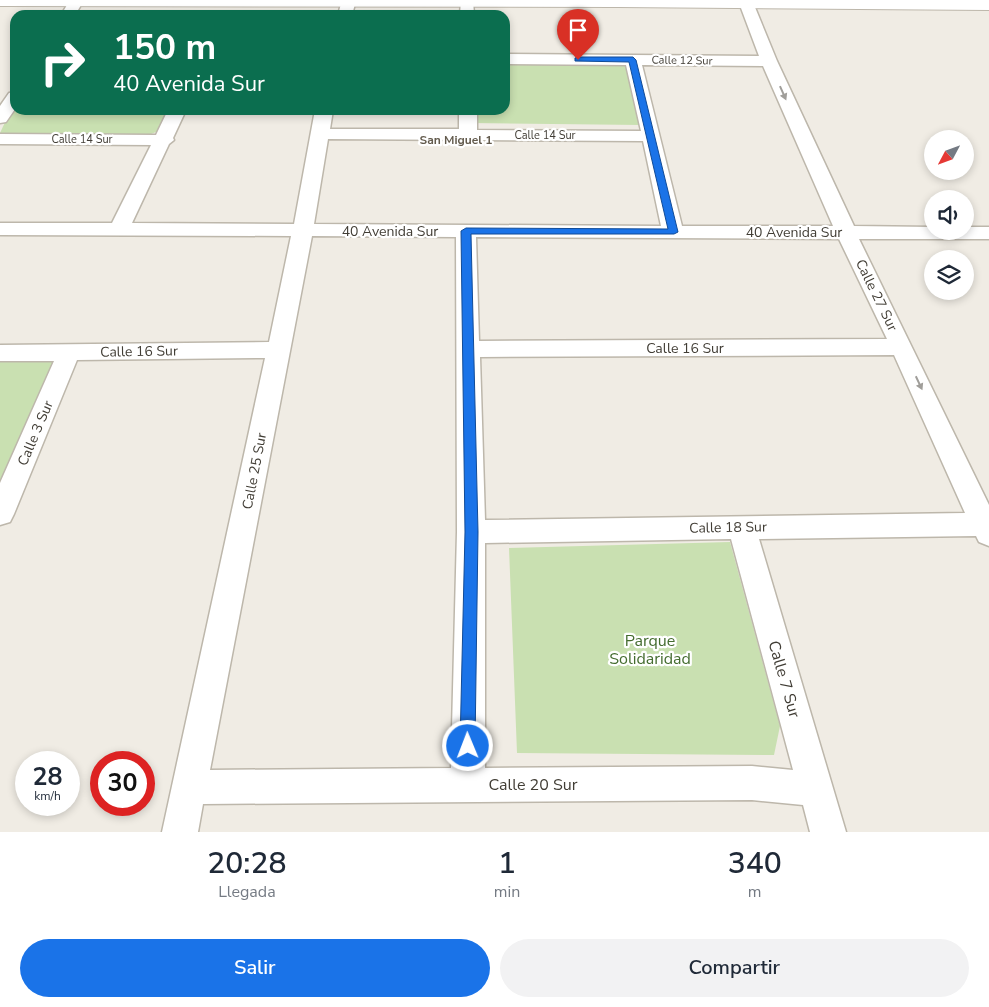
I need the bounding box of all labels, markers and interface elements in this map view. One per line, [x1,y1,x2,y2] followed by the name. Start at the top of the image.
[557,9,599,60] pin
[564,16,592,44] icon: arrive
[113,24,216,71] text: 150 m
[30,30,95,95] icon: right
[651,52,713,69] street label: Calle 12 Sur
[113,69,265,99] text: 40 Avenida Sur
[780,86,788,100] one-way arrow
[514,128,576,143] street label: Calle 14 Sur
[924,130,974,180] north arrow
[924,130,974,300] map controls
[51,132,113,147] street label: Calle 14 Sur
[420,132,492,148] district label: San Miguel 1
[924,190,974,240] button: sound
[342,222,438,241] street label: 40 Avenida Sur
[746,223,842,242] street label: 40 Avenida Sur
[924,250,974,300] button: layers
[851,256,902,334] street label: Calle 27 Sur
[646,339,724,358] street label: Calle 16 Sur
[100,341,178,362] street label: Calle 16 Sur
[915,376,923,390] one-way arrow
[13,398,58,469] street label: Calle 3 Sur
[238,431,271,511] street label: Calle 25 Sur
[689,517,767,538] street label: Calle 18 Sur
[609,630,691,670] park label: Parque Solidaridad
[763,638,806,721] street label: Calle 7 Sur
[441,719,493,771] position arrow
[90,751,155,816] speed limit sign: 30
[32,760,63,794] text: 28
[489,774,578,796] street label: Calle 20 Sur
[34,788,61,804] text: km/h
[207,843,286,884] text: 20:28
[498,843,516,884] text: 1
[728,843,782,884] text: 340
[218,881,276,903] text: Llegada
[494,881,520,903] text: min
[748,881,762,903] text: m
[20,939,490,997] button: Salir
[500,939,969,997] button: Compartir

